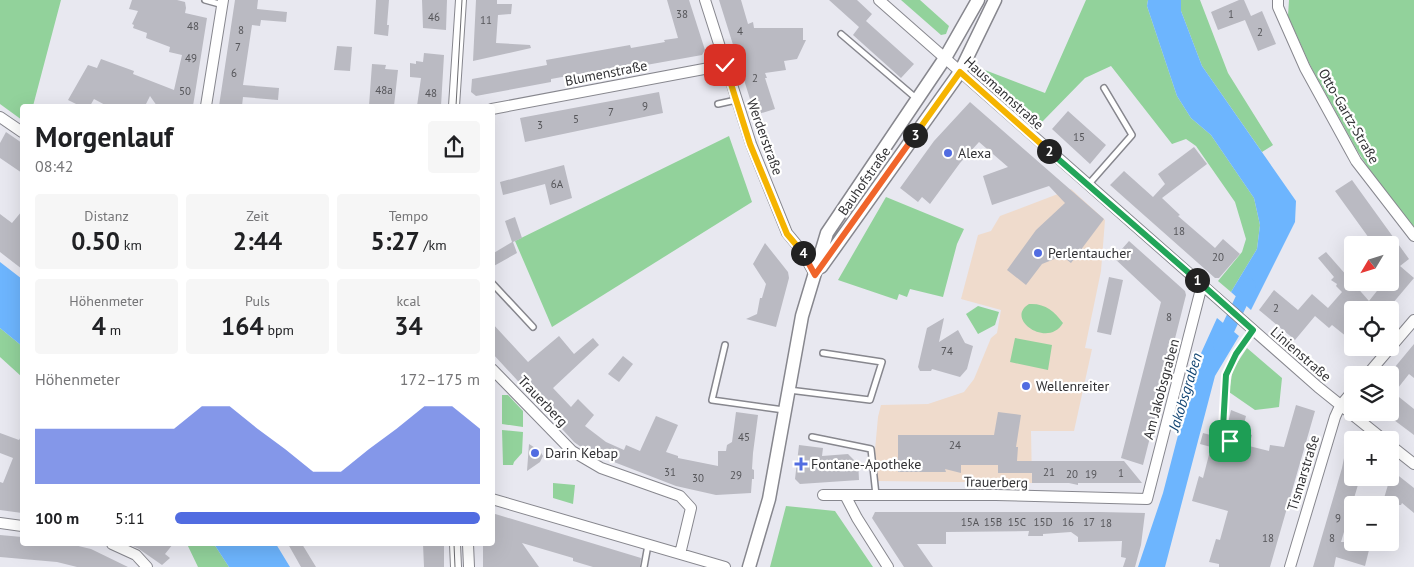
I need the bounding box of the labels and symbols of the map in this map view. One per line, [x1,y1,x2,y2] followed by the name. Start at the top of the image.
[676,7,688,21] house number: 38
[1228,7,1234,21] house number: 1
[428,10,440,24] house number: 46
[480,13,492,27] house number: 11
[187,19,199,33] house number: 48
[238,23,244,37] house number: 8
[737,24,743,38] house number: 4
[1257,25,1263,39] house number: 2
[235,40,241,54] house number: 7
[704,44,746,86] pin
[185,51,197,65] house number: 49
[960,52,1048,134] street label: Hausmannstraße
[563,56,649,90] street label: Blumenstraße
[1314,65,1384,167] street label: Otto-Gartz-Straße
[231,66,237,80] house number: 6
[752,71,758,85] house number: 2
[375,83,393,97] house number: 48a
[179,84,191,98] house number: 50
[425,86,437,100] house number: 48
[743,96,787,178] street label: Werderstraße
[642,99,648,113] house number: 9
[608,105,614,119] house number: 7
[573,112,579,126] house number: 5
[537,118,543,132] house number: 3
[902,122,928,148] pin: 3
[1073,130,1085,144] house number: 15
[1036,138,1062,164] pin: 2
[834,143,894,219] street label: Bauhofstraße
[958,144,991,162] place label: Alexa
[942,147,954,159] marker: Alexa
[551,177,564,191] house number: 6A
[1173,224,1185,238] house number: 18
[1344,236,1399,291] north arrow
[790,240,816,266] pin: 4
[1048,244,1131,262] place label: Perlentaucher
[1032,247,1044,259] marker: Perlentaucher
[1212,250,1224,264] house number: 20
[1184,268,1210,292] pin: 1
[1273,301,1279,315] house number: 2
[1166,310,1172,324] house number: 8
[1267,323,1335,385] street label: Linienstraße
[1139,337,1183,441] street label: Am Jakobsgraben
[941,344,953,358] house number: 74
[1164,350,1206,435] water label: Jakobsgraben
[514,372,572,430] street label: Trauerberg
[1036,377,1109,395] place label: Wellenreiter
[1020,380,1032,392] marker: Wellenreiter
[1209,420,1251,462] pin
[738,430,750,444] house number: 45
[1283,433,1323,513] street label: Tismarstraße
[949,438,961,452] house number: 24
[545,444,618,462] place label: Darin Kebap
[529,447,541,459] marker: Darin Kebap
[811,455,921,473] place label: Fontane-Apotheke
[795,458,807,470] marker: Fontane-Apotheke
[664,465,676,479] house number: 31
[1043,465,1055,479] house number: 21
[1118,466,1124,480] house number: 1
[1066,467,1078,481] house number: 20
[1085,467,1097,481] house number: 19
[730,468,742,482] house number: 29
[692,471,704,485] house number: 30
[964,472,1028,492] street label: Trauerberg
[1335,511,1341,525] house number: 9
[961,515,980,529] house number: 15A
[984,515,1002,529] house number: 15B
[1008,515,1026,529] house number: 15C
[1033,515,1053,529] house number: 15D
[1062,515,1074,529] house number: 16
[1083,515,1095,529] house number: 17
[1100,516,1112,530] house number: 18
[1262,531,1274,545] house number: 18
[1329,531,1335,545] house number: 8

